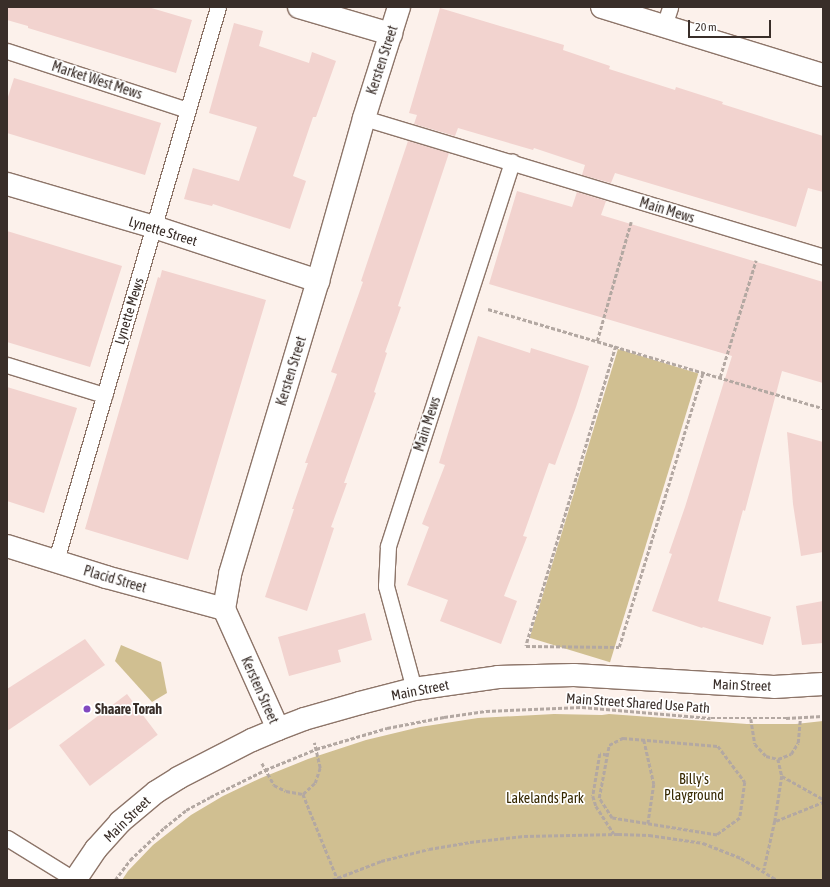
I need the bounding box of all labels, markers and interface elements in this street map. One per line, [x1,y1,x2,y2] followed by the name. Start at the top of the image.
[690,12,773,38] scale bar
[695,20,717,34] text: 20 m
[363,23,401,97] street label: Kersten Street
[50,57,144,103] street label: Market West Mews
[637,194,697,226] street label: Main Mews
[127,213,199,249] street label: Lynette Street
[111,276,147,346] street label: Lynette Mews
[272,334,310,408] street label: Kersten Street
[410,394,444,454] street label: Main Mews
[82,562,148,596] street label: Placid Street
[238,654,282,726] street label: Kersten Street
[390,676,450,704] street label: Main Street
[712,676,772,694] street label: Main Street
[566,690,710,716] street label: Main Street Shared Use Path
[95,701,162,717] place label: Shaare Torah
[82,704,92,714] marker: Shaare Torah
[664,771,724,804] park label: Billy's Playground
[506,790,584,806] park label: Lakelands Park
[100,793,154,845] street label: Main Street

